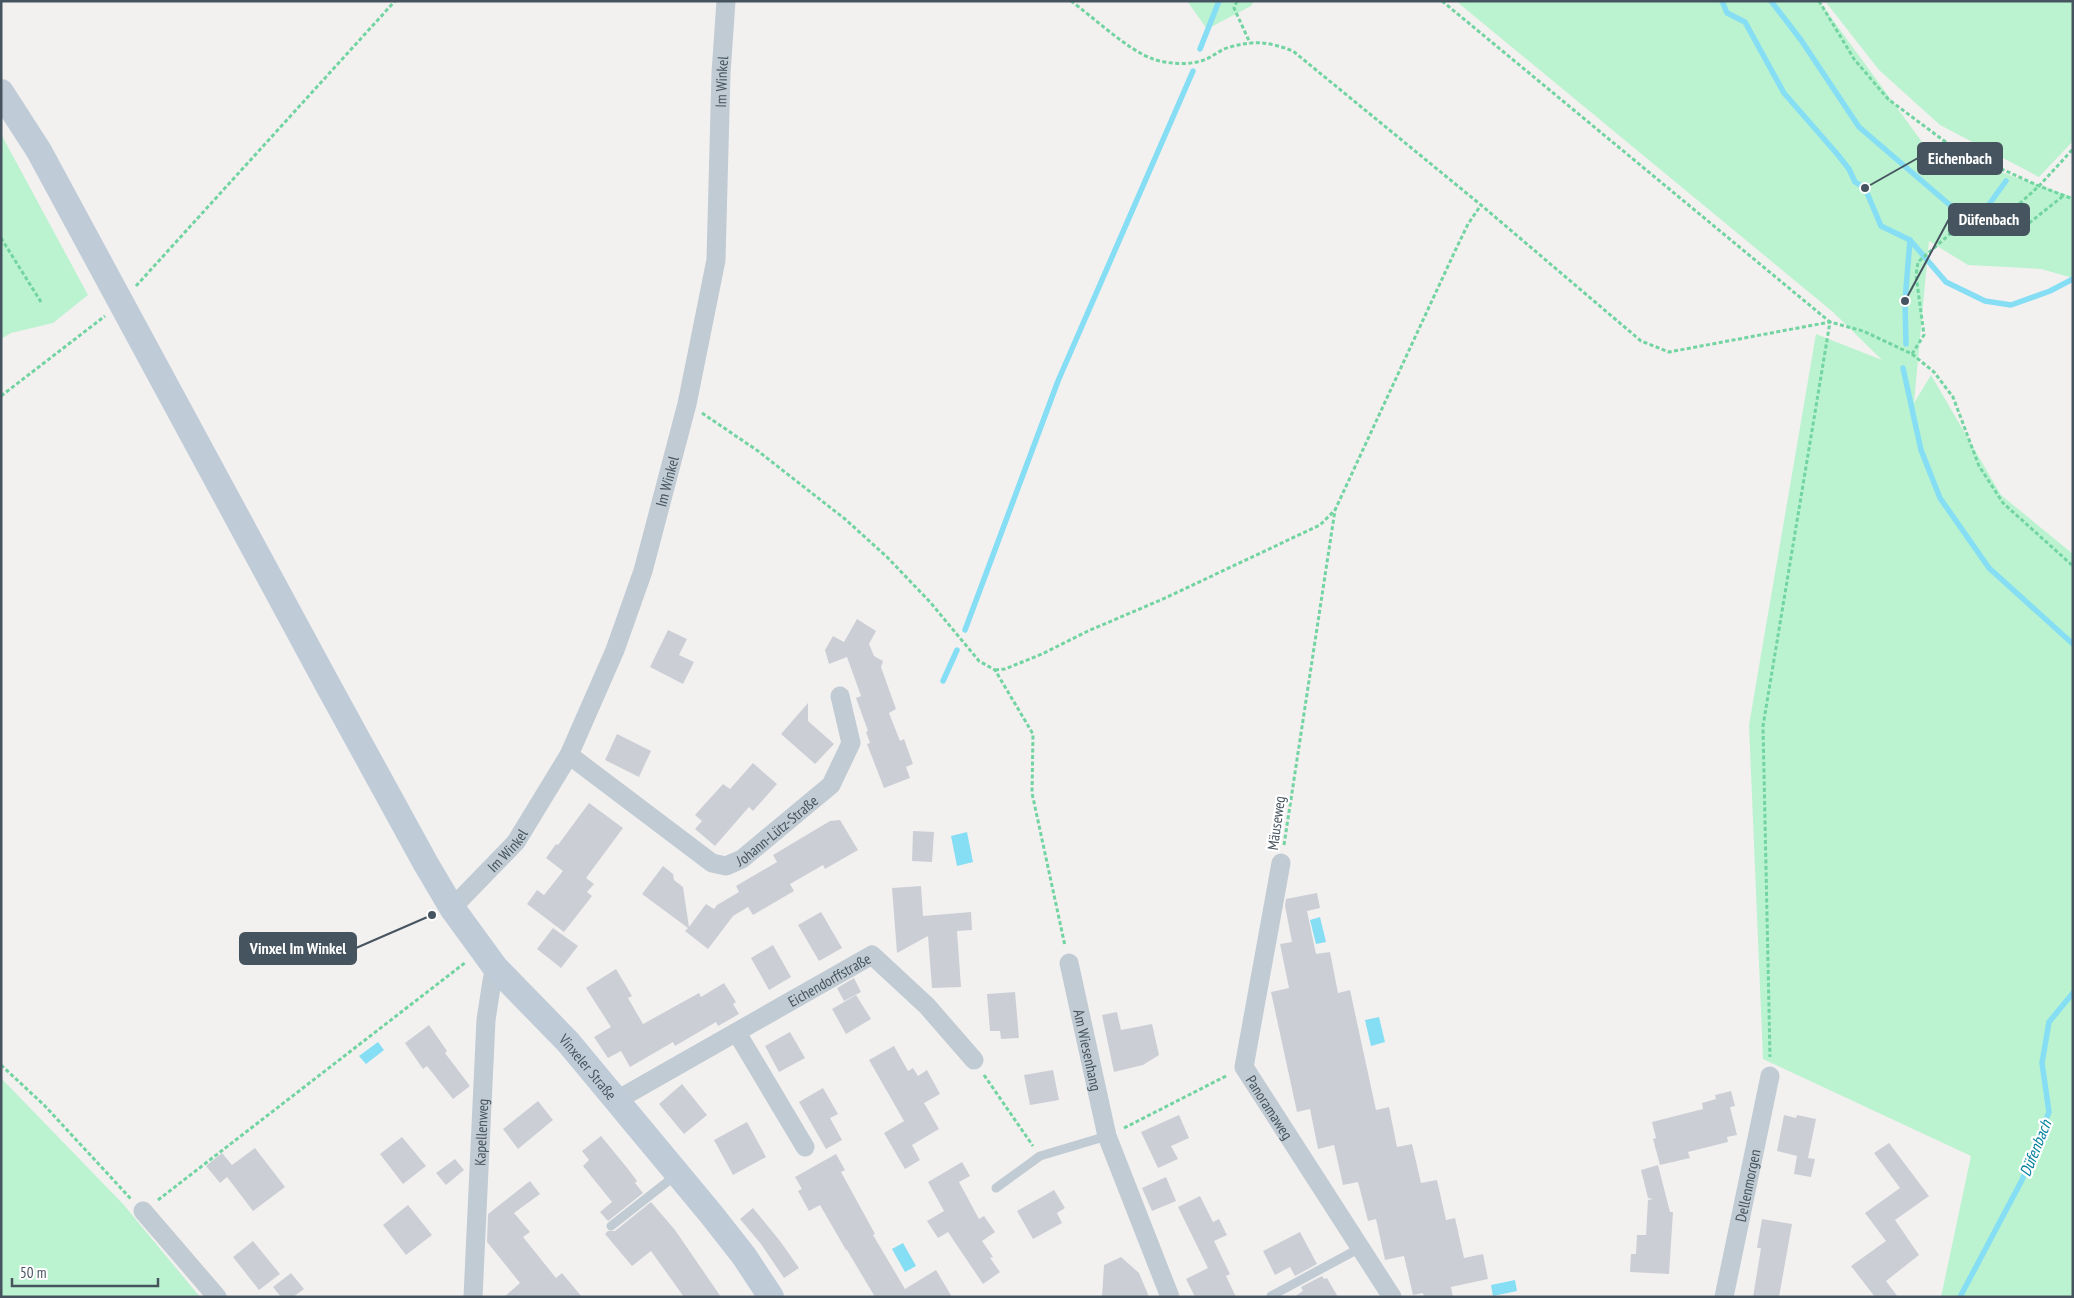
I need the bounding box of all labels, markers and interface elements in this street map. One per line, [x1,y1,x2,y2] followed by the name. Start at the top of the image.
[711,55,732,108] street label: Im Winkel
[1918,143,2002,174] callout: Eichenbach
[1928,148,1992,168] text: Eichenbach
[1949,204,2029,235] callout: Düfenbach
[1959,209,2019,229] text: Düfenbach
[651,453,683,509] street label: Im Winkel
[732,791,821,870] street label: Johann-Lütz-Straße
[1263,795,1289,851] street label: Mäuseweg
[483,825,532,876] street label: Im Winkel
[240,933,356,964] callout: Vinxel Im Winkel
[249,938,346,958] text: Vinxel Im Winkel
[784,948,874,1010] street label: Eichendorffstraße
[1070,1007,1106,1092] street label: Am Wiesenhang
[555,1029,621,1103] street label: Vinxeler Straße
[1242,1071,1297,1143] street label: Panoramaweg
[470,1098,492,1166] street label: Kapellenweg
[2015,1116,2056,1179] water label: Düfenbach
[1730,1147,1764,1223] street label: Dellenmorgen
[12,1256,159,1288] scale bar
[20,1263,46,1282] text: 50 m

